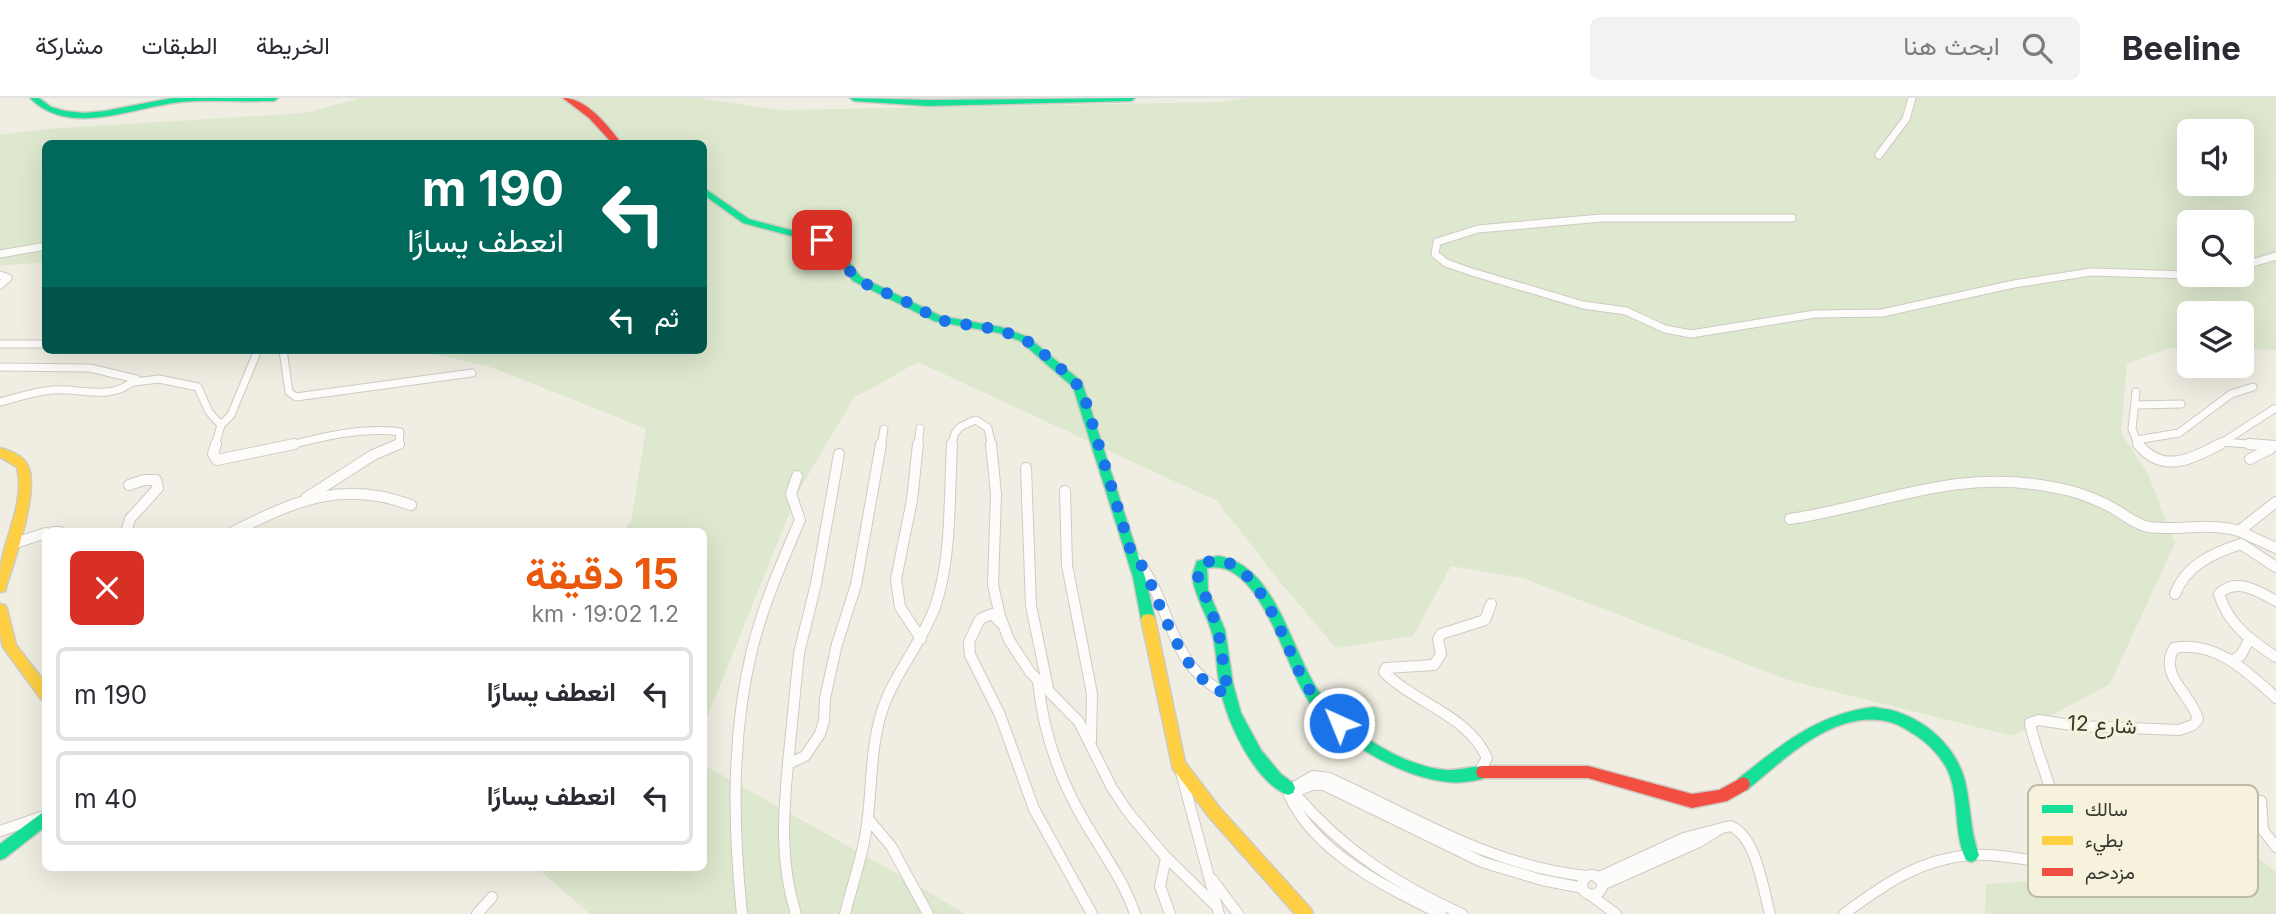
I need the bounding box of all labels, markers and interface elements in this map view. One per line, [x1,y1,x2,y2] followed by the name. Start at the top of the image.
[1590,17,2080,80] search box
[2122,28,2241,68] text: Beeline
[2018,29,2056,67] icon: search
[1903,30,2000,61] text: ابحث هنا
[35,31,103,60] text: مشاركة
[141,31,218,60] text: الطبقات
[256,31,330,60] text: الخريطة
[2177,119,2254,378] map controls
[2177,119,2254,196] button: sound
[422,159,564,218] text: 190 m
[588,168,679,259] icon: left
[792,210,852,270] pin
[2177,210,2254,287] button: search
[407,221,564,260] text: انعطف يسارًا
[803,221,841,259] icon: arrive
[603,301,641,339] icon: left
[2177,301,2254,378] button: layers
[655,302,679,333] text: ثم
[525,548,679,599] text: 15 دقيقة
[70,551,144,625] button: close
[531,600,679,628] text: 1.2 km · 19:02
[637,675,675,713] icon: left
[487,676,616,707] text: انعطف يسارًا
[74,679,147,710] text: 190 m
[1302,686,1376,760] position arrow
[2067,710,2137,741] street label: شارع 12
[637,779,675,817] icon: left
[487,780,616,811] text: انعطف يسارًا
[74,783,137,814] text: 40 m
[2028,785,2258,897] legend
[2085,798,2128,821] text: سالك
[2085,829,2123,856] text: بطيء
[2085,861,2135,885] text: مزدحم

